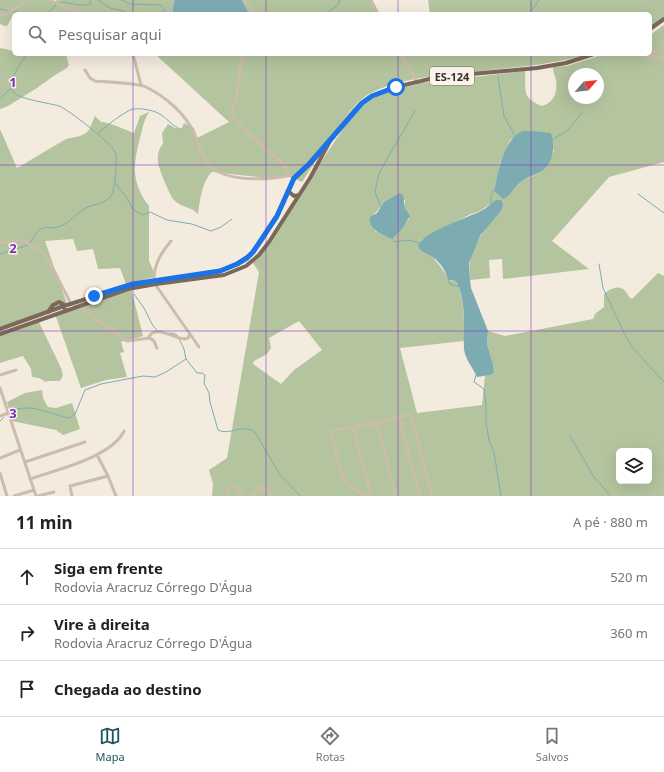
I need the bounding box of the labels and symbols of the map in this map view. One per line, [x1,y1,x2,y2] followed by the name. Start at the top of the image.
[430,67,474,85] road number: ES-124
[568,68,604,104] north arrow
[9,73,17,91] text: 1
[387,78,405,96] route start
[9,239,17,257] text: 2
[85,287,103,305] route end
[9,404,17,422] text: 3

